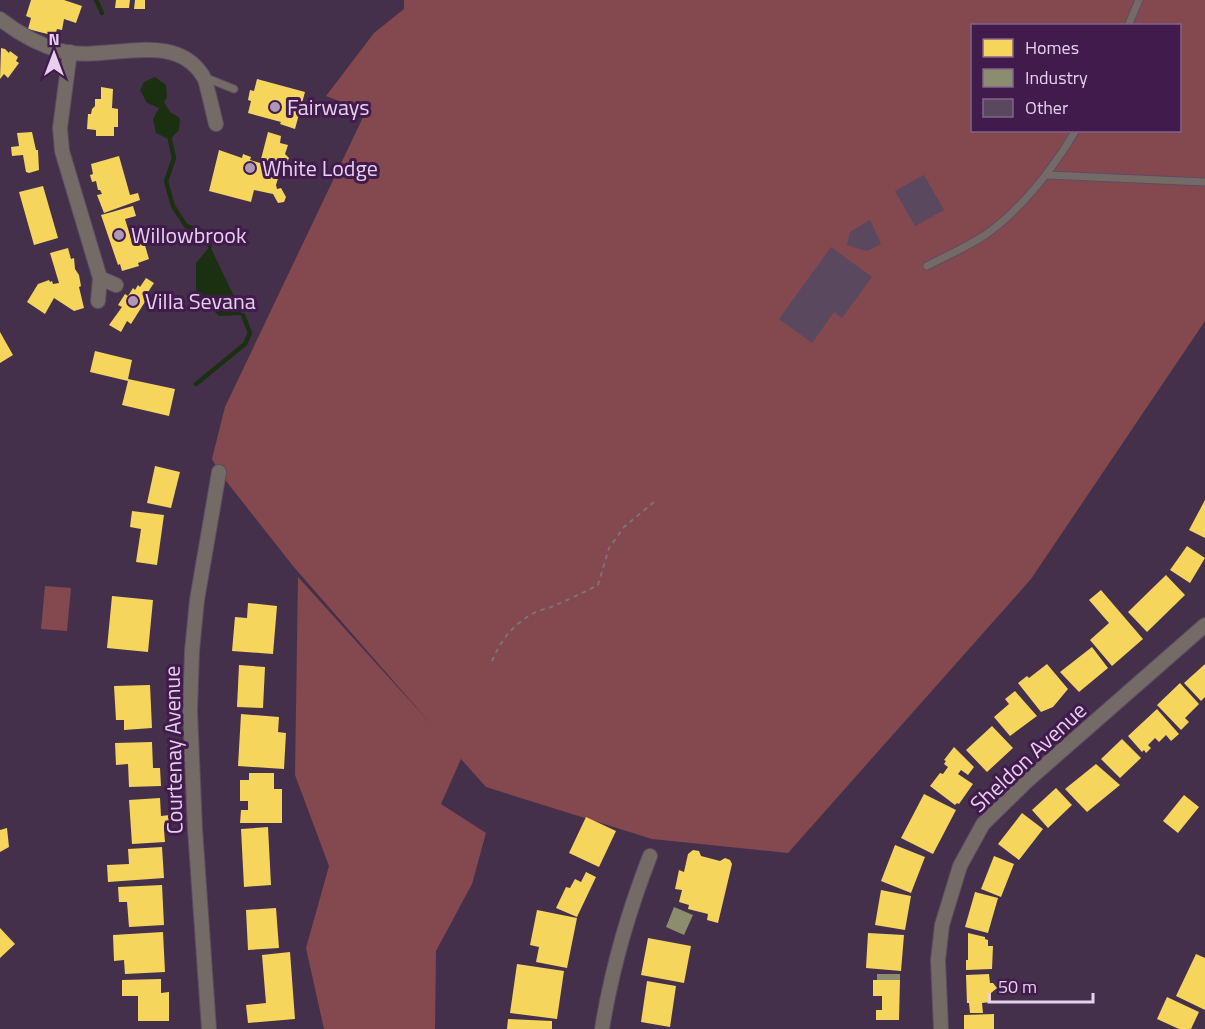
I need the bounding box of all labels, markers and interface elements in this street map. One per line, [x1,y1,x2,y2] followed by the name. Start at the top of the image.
[24,24,84,84] north arrow
[971,24,1181,132] legend
[48,27,60,51] text: N
[1025,34,1079,61] text: Homes
[1025,64,1088,91] text: Industry
[287,90,370,124] place label: Fairways
[1025,94,1068,121] text: Other
[268,100,282,114] marker: Fairways
[262,151,378,185] place label: White Lodge
[243,161,257,175] marker: White Lodge
[131,218,247,252] place label: Willowbrook
[112,228,126,242] marker: Willowbrook
[145,284,256,318] place label: Villa Sevana
[126,294,140,308] marker: Villa Sevana
[155,665,191,835] street label: Courtenay Avenue
[962,694,1094,820] street label: Sheldon Avenue
[989,966,1092,1004] scale bar
[998,973,1037,1000] text: 50 m

